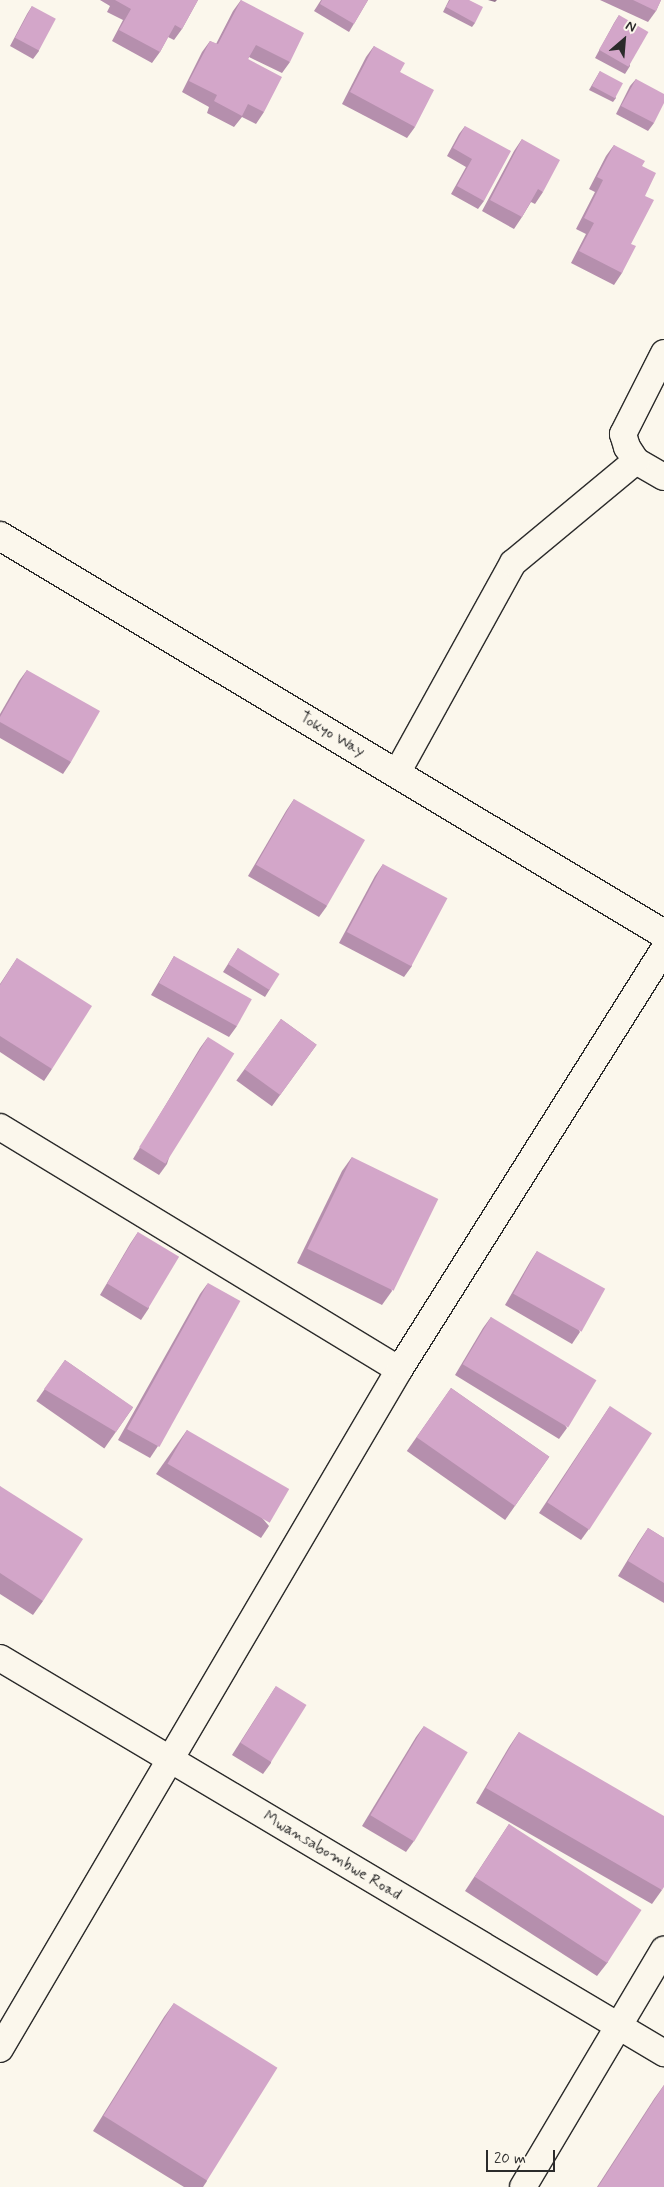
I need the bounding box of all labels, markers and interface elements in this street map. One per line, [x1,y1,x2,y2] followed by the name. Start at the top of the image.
[599,15,649,65] north arrow
[623,16,639,37] text: N
[296,708,368,762] street label: Tokyo Way
[260,1808,404,1904] street label: Mwansabombwe Road
[489,2140,558,2172] scale bar
[494,2149,526,2169] text: 20 m

